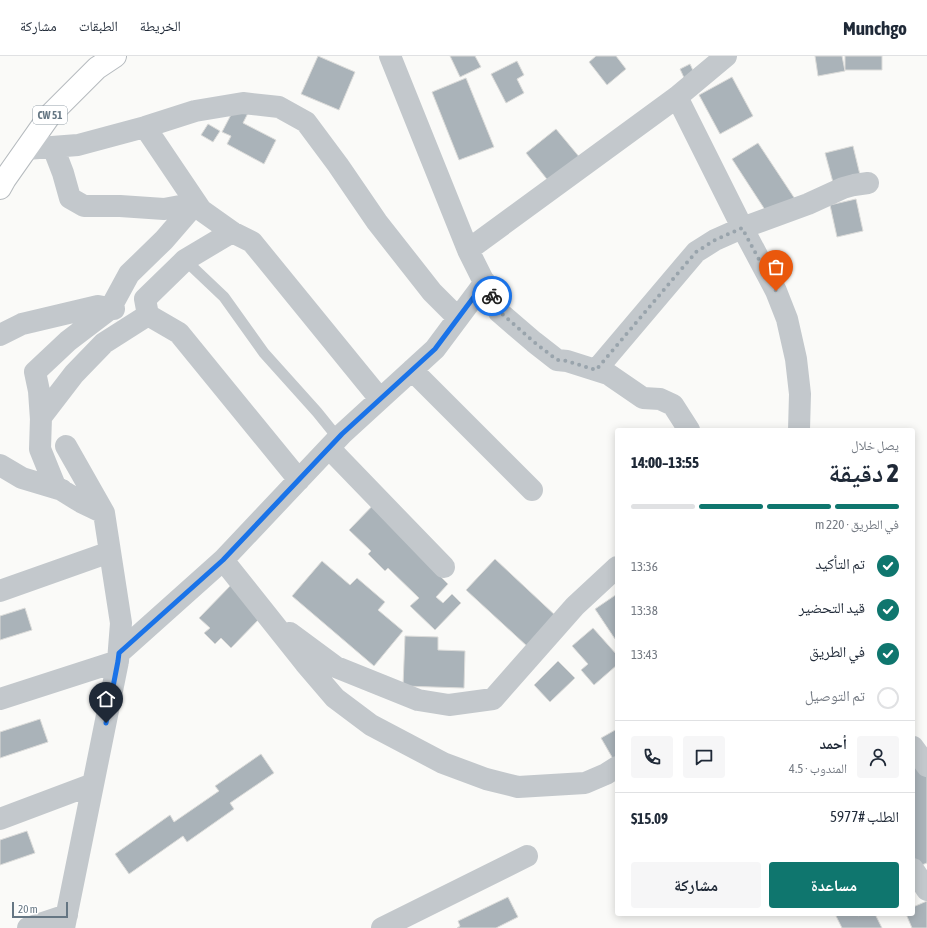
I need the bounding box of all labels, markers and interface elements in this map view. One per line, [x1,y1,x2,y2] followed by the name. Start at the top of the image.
[843,17,907,39] text: Munchgo
[20,18,57,34] text: مشاركة
[79,18,118,34] text: الطبقات
[140,18,181,34] text: الخريطة
[33,106,67,124] road number: CW 51
[759,250,793,291] pin
[765,256,787,278] icon: bag
[472,276,512,316] courier
[481,285,503,307] icon: bike
[851,438,899,453] text: يصل خلال
[631,454,699,471] text: 13:55–14:00
[829,458,899,488] text: 2 دقيقة
[815,517,899,532] text: في الطريق · 220 m
[815,555,865,572] text: تم التأكيد
[877,555,899,577] icon: check
[631,559,658,574] text: 13:36
[799,599,865,616] text: قيد التحضير
[877,599,899,621] icon: check
[631,603,658,618] text: 13:38
[809,643,865,660] text: في الطريق
[877,643,899,665] icon: check
[631,647,658,662] text: 13:43
[89,682,123,723] pin
[805,687,865,704] text: تم التوصيل
[95,688,117,710] icon: home
[820,735,847,752] text: أحمد
[631,736,673,778] button: phone
[683,736,725,778] button: chat
[857,736,899,778] button: person
[789,761,847,776] text: المندوب · 4.5
[830,808,899,825] text: الطلب #5977
[631,810,668,827] text: $15.09
[631,862,761,908] button: مشاركة
[769,862,899,908] button: مساعدة
[12,900,68,919] scale bar
[18,903,38,915] text: 20 m

